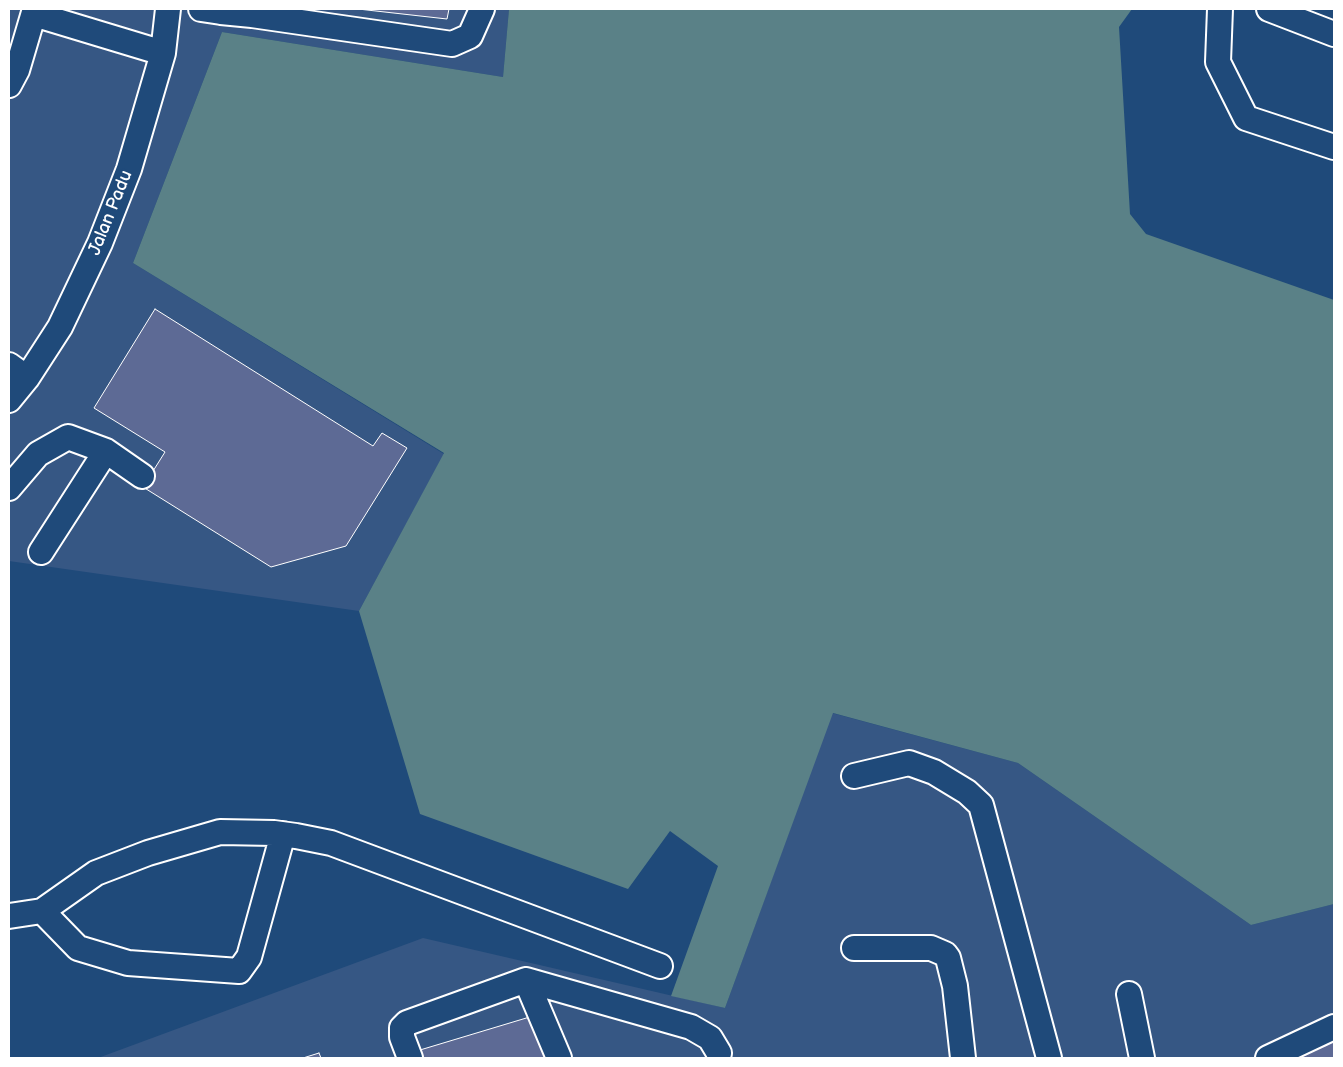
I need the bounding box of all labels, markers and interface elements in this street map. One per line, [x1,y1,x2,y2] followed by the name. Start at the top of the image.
[84,167,138,259] street label: Jalan Padu

